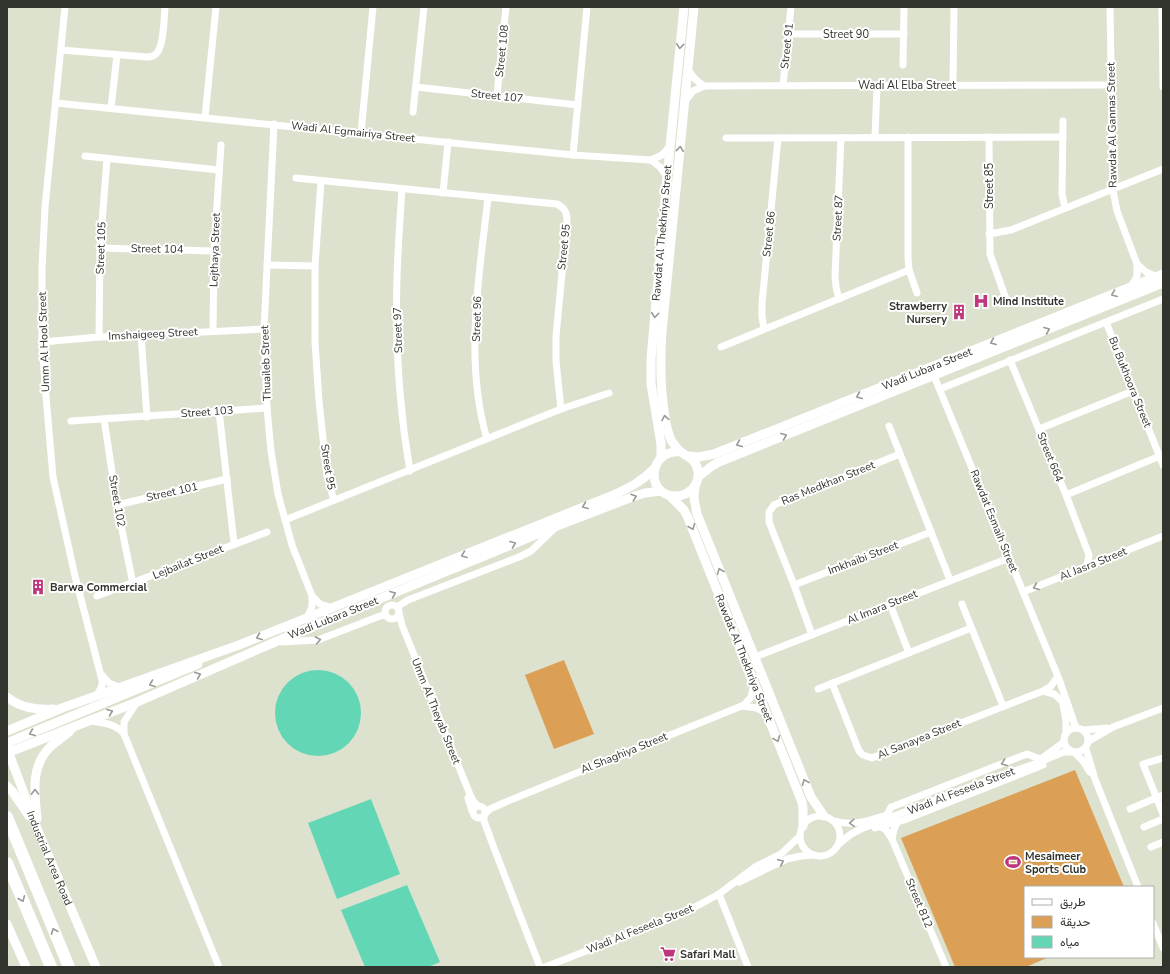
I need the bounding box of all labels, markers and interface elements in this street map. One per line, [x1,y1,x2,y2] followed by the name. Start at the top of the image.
[777,22,797,70] street label: Street 91
[492,24,512,78] street label: Street 108
[823,27,869,42] street label: Street 90
[676,43,685,49] one-way arrow
[1103,62,1121,188] street label: Rawdat Al Gannas Street
[858,78,956,93] street label: Wadi Al Elba Street
[470,86,524,106] street label: Street 107
[290,118,416,146] street label: Wadi Al Egmairiya Street
[675,146,684,152] one-way arrow
[982,163,997,209] street label: Street 85
[649,164,675,302] street label: Rawdat Al Thekhriya Street
[829,195,847,241] street label: Street 87
[759,210,779,258] street label: Street 86
[206,212,224,287] street label: Lejthaya Street
[93,221,109,275] street label: Street 105
[554,223,574,271] street label: Street 95
[131,241,184,257] street label: Street 104
[1110,289,1118,297] one-way arrow
[35,291,53,392] street label: Umm Al Hool Street
[972,292,990,310] hospital icon: Mind Institute
[993,294,1064,309] place label: Mind Institute
[469,295,485,342] street label: Street 96
[889,299,947,327] place label: Strawberry Nursery
[950,303,968,321] building icon: Strawberry Nursery
[390,307,406,353] street label: Street 97
[650,312,659,318] one-way arrow
[108,324,198,344] street label: Imshaigeeg Street
[257,325,275,401] street label: Thuaileb Street
[1042,327,1050,335] one-way arrow
[1105,334,1155,430] street label: Bu Bukhoora Street
[990,337,998,345] one-way arrow
[880,344,974,394] street label: Wadi Lubara Street
[856,391,863,399] one-way arrow
[180,403,234,421] street label: Street 103
[662,415,670,421] one-way arrow
[1033,430,1067,485] street label: Street 664
[780,433,787,441] one-way arrow
[735,439,743,447] one-way arrow
[317,443,339,491] street label: Street 95
[779,457,877,509] street label: Ras Medkhan Street
[966,467,1022,575] street label: Rawdat Esmaih Street
[105,474,129,528] street label: Street 102
[145,479,199,505] street label: Street 101
[630,493,637,501] one-way arrow
[581,502,588,510] one-way arrow
[687,523,695,531] one-way arrow
[826,538,900,578] street label: Imkhaibi Street
[150,541,226,583] street label: Lejbailat Street
[509,541,516,549] one-way arrow
[1057,544,1129,584] street label: Al Jasra Street
[461,550,468,558] one-way arrow
[717,567,725,575] one-way arrow
[29,578,47,596] building icon: Barwa Commercial
[50,580,147,595] place label: Barwa Commercial
[1032,582,1039,590] one-way arrow
[845,586,920,628] street label: Al Imara Street
[389,590,396,598] one-way arrow
[711,592,777,724] street label: Rawdat Al Thekhriya Street
[286,593,380,643] street label: Wadi Lubara Street
[255,633,262,641] one-way arrow
[315,636,321,644] one-way arrow
[408,656,464,766] street label: Umm Al Theyab Street
[195,672,202,680] one-way arrow
[149,679,157,687] one-way arrow
[107,709,114,717] one-way arrow
[875,715,963,763] street label: Al Sanayea Street
[29,729,36,737] one-way arrow
[578,729,670,777] street label: Al Shaghiya Street
[772,736,780,743] one-way arrow
[1000,759,1007,767] one-way arrow
[905,764,1017,818] street label: Wadi Al Feseela Street
[802,779,810,786] one-way arrow
[31,789,39,795] one-way arrow
[24,808,76,908] street label: Industrial Area Road
[849,819,855,828] one-way arrow
[1025,849,1086,877] place label: Mesaimeer Sports Club
[1004,853,1022,871] sports icon: Mesaimeer Sports Club
[776,859,784,867] one-way arrow
[902,876,936,930] street label: Street 812
[1024,886,1154,958] legend
[17,894,25,902] one-way arrow
[1060,894,1086,910] text: طريق
[584,901,696,957] street label: Wadi Al Feseela Street
[1060,914,1090,930] text: حديقة
[51,928,59,935] one-way arrow
[1060,934,1079,950] text: مياه
[659,945,677,963] supermarket icon: Safari Mall
[680,947,736,962] place label: Safari Mall

